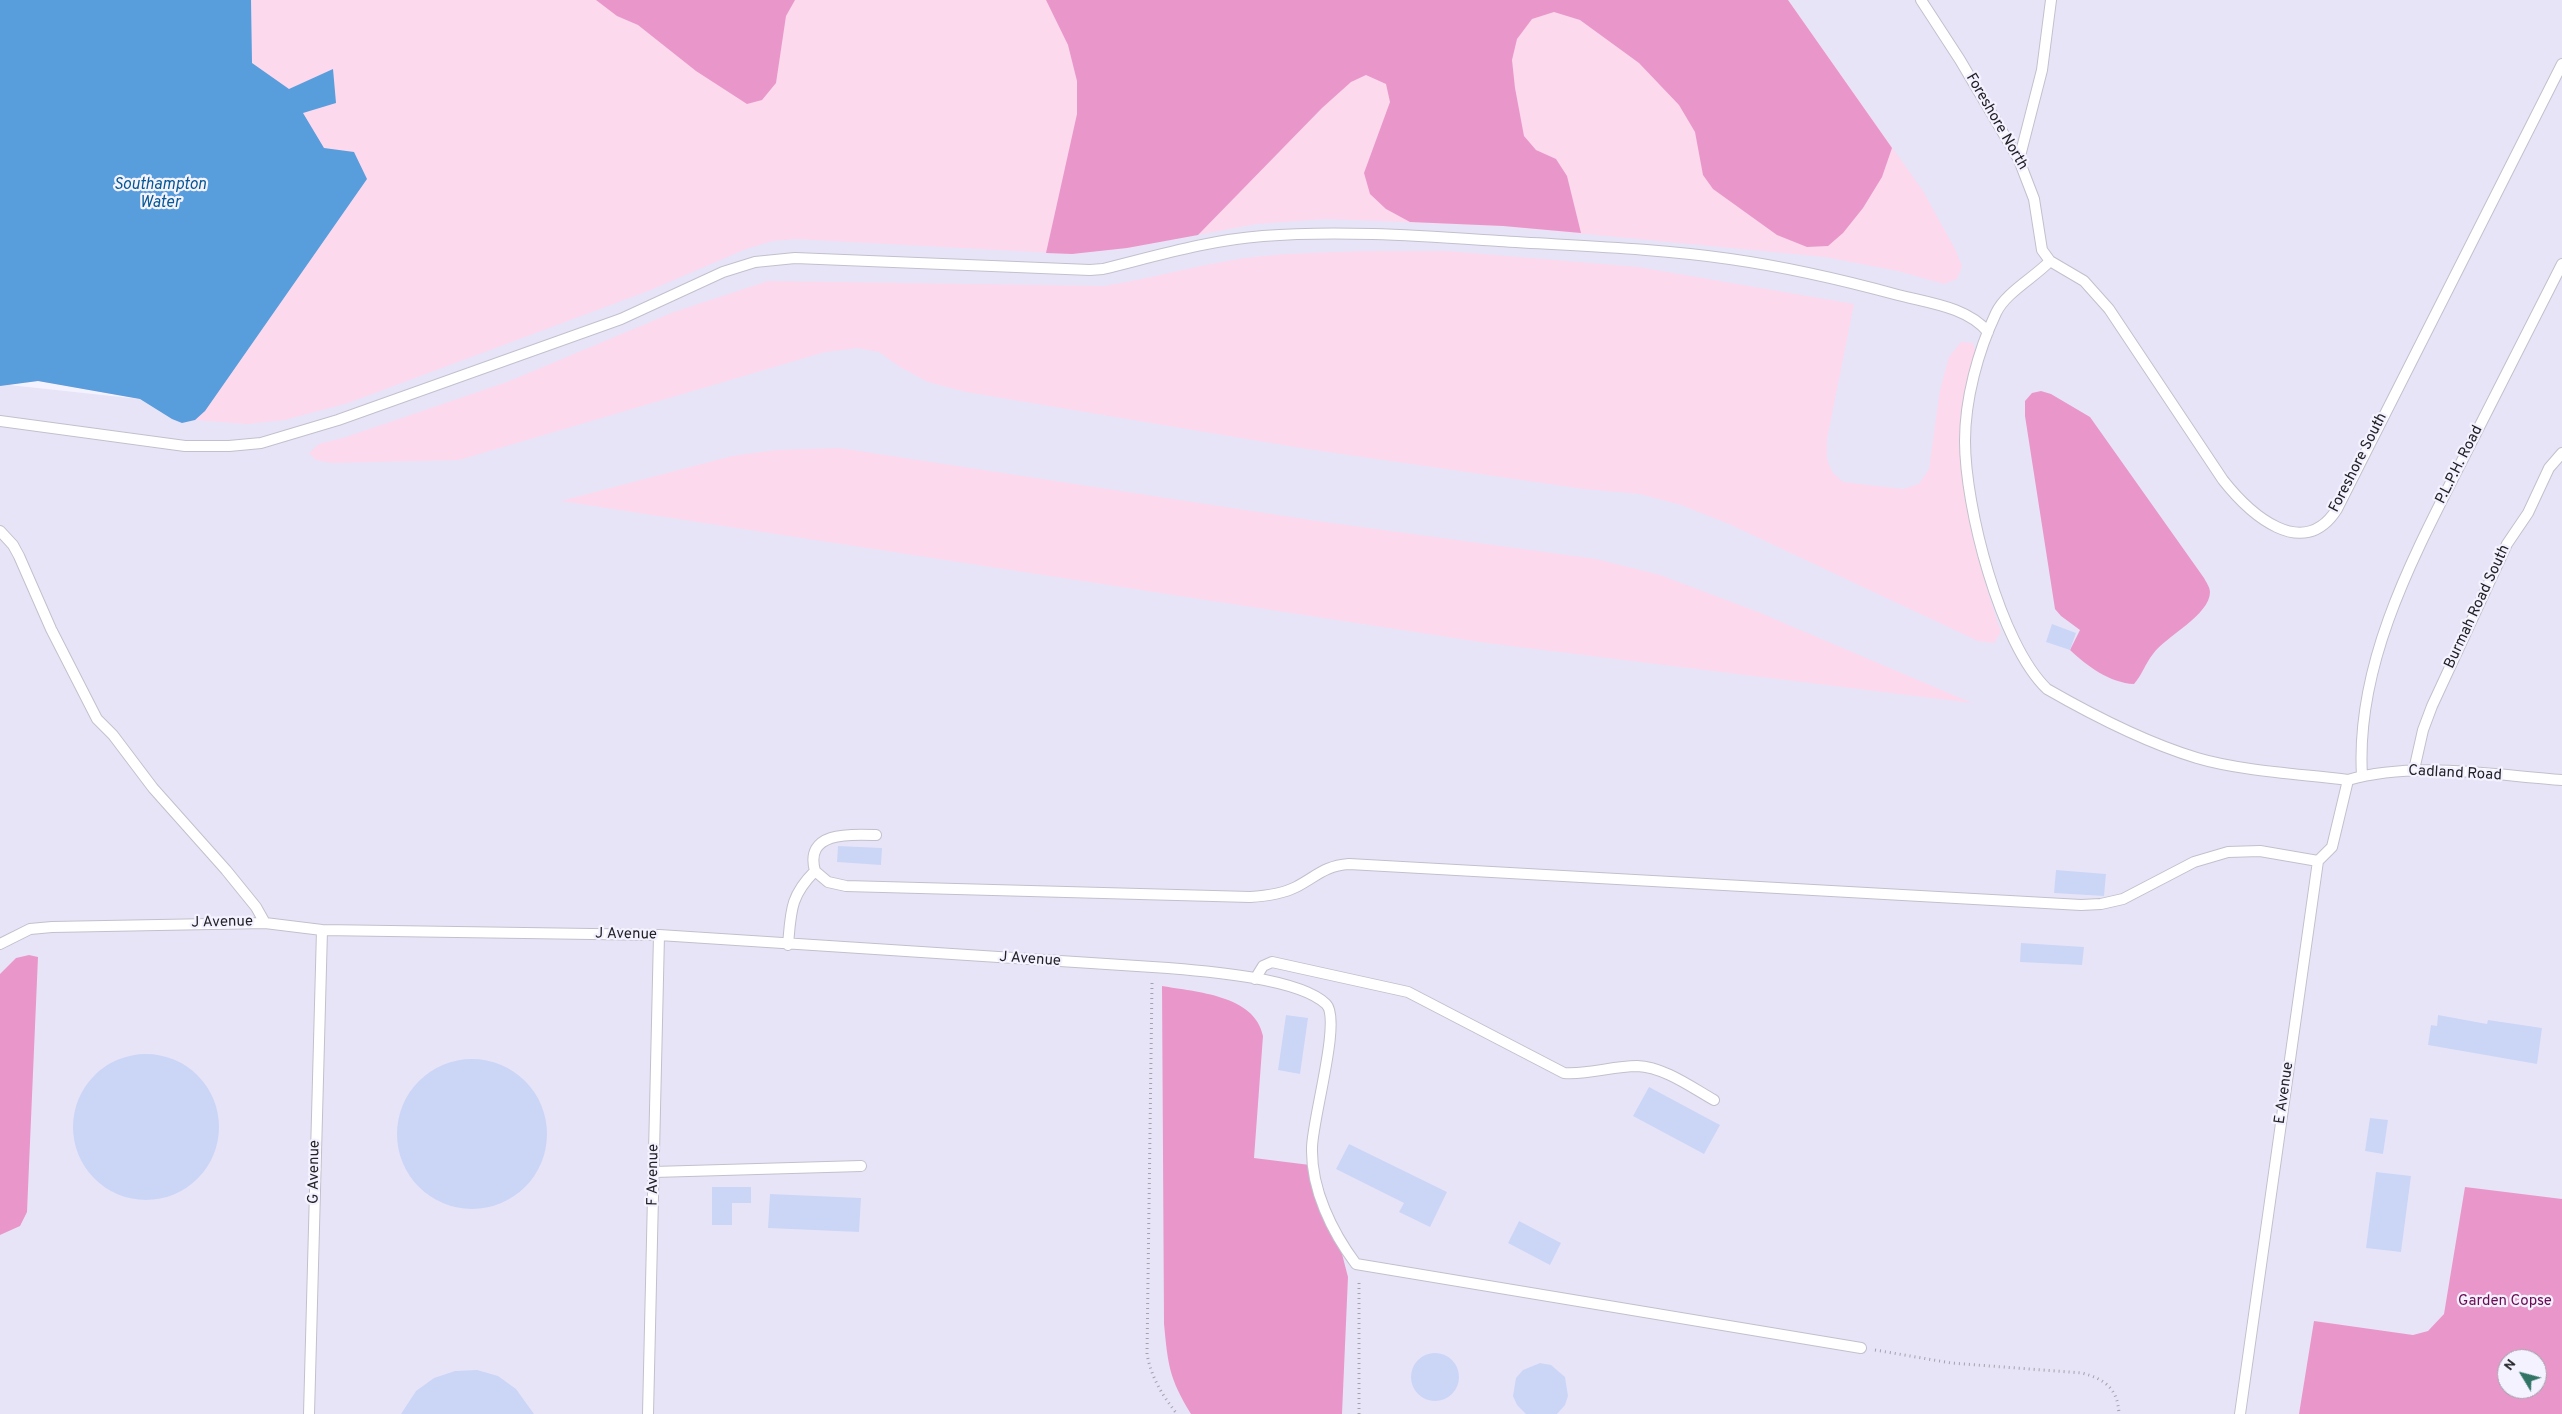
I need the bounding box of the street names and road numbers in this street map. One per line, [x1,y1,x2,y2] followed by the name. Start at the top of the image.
[1961,70,2031,174] street label: Foreshore North
[2326,410,2392,516] street label: Foreshore South
[2433,423,2487,507] street label: P.L.P.H. Road
[2441,542,2515,672] street label: Burmah Road South
[2408,763,2502,785] street label: Cadland Road
[191,913,253,933] street label: J Avenue
[595,925,657,945] street label: J Avenue
[999,949,1061,971] street label: J Avenue
[2272,1061,2298,1125] street label: E Avenue
[305,1140,325,1204] street label: G Avenue
[644,1144,664,1206] street label: F Avenue

